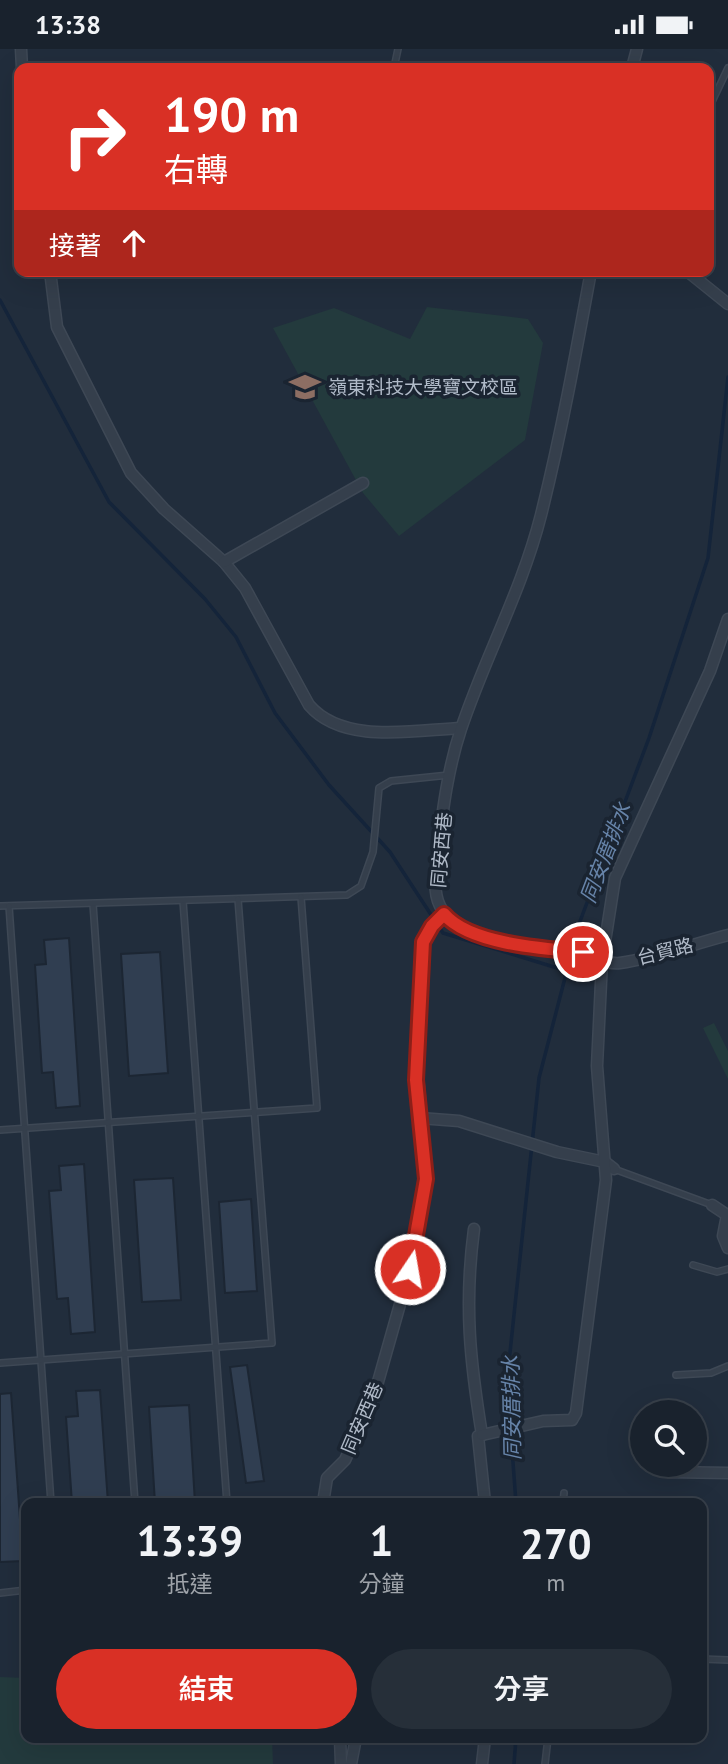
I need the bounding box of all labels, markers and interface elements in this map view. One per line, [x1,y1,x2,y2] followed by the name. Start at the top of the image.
[35,8,101,41] text: 13:38
[164,82,299,146] text: 190 m
[49,91,140,182] icon: right
[164,148,228,190] text: 右轉
[115,224,153,262] icon: ahead
[49,229,101,262] text: 接著
[288,370,322,404] school or university icon: 嶺東科技大學寶文校區
[328,375,518,399] place label: 嶺東科技大學寶文校區
[574,798,637,907] water label: 同安厝排水
[426,811,456,889] street label: 同安西巷
[553,922,613,982] pin
[634,932,696,970] street label: 台貿路
[564,933,602,971] icon: arrive
[373,1232,447,1306] position arrow
[497,1354,526,1461] water label: 同安厝排水
[336,1378,388,1458] street label: 同安西巷
[630,1400,707,1477] map controls
[630,1400,707,1477] button: search
[136,1513,243,1568] text: 13:39
[370,1513,393,1568] text: 1
[520,1516,591,1571] text: 270
[546,1568,565,1597] text: m
[167,1569,213,1598] text: 抵達
[359,1569,405,1598] text: 分鐘
[56,1649,357,1729] button: 結束
[371,1649,672,1729] button: 分享

